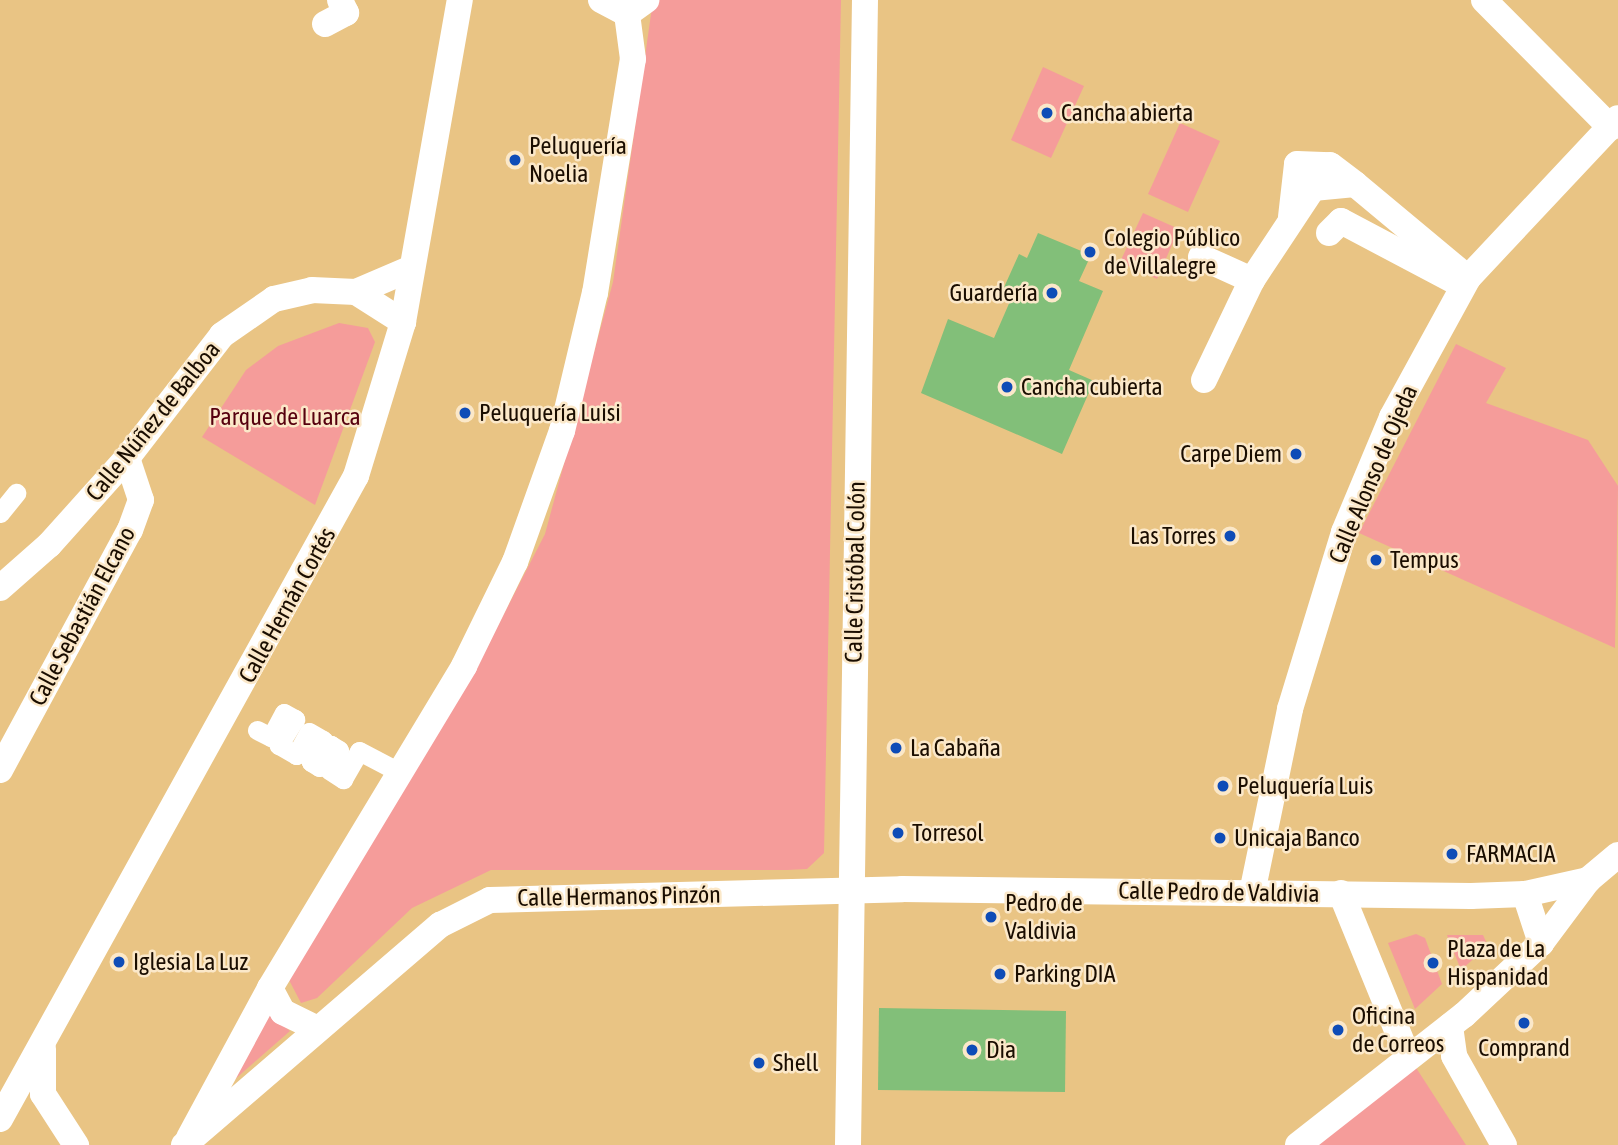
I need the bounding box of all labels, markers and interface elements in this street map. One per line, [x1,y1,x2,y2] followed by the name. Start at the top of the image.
[1061,99,1193,127] place label: Cancha abierta
[1039,105,1055,121] marker: Cancha abierta
[529,132,627,188] place label: Peluquería Noelia
[507,152,523,168] marker: Peluquería Noelia
[1104,224,1240,280] place label: Colegio Público de Villalegre
[1082,244,1098,260] marker: Colegio Público de Villalegre
[949,279,1038,307] place label: Guardería
[1044,285,1060,301] marker: Guardería
[80,335,226,507] street label: Calle Núñez de Balboa
[1021,373,1163,401] place label: Cancha cubierta
[999,379,1015,395] marker: Cancha cubierta
[1322,381,1424,567] street label: Calle Alonso de Ojeda
[479,399,621,427] place label: Peluquería Luisi
[209,403,361,431] park label: Parque de Luarca
[457,405,473,421] marker: Peluquería Luisi
[1180,440,1282,468] place label: Carpe Diem
[1288,446,1304,462] marker: Carpe Diem
[839,481,871,663] street label: Calle Cristóbal Colón
[23,522,141,710] street label: Calle Sebastián Elcano
[232,522,342,688] street label: Calle Hernán Cortés
[1130,522,1216,550] place label: Las Torres
[1222,528,1238,544] marker: Las Torres
[1390,546,1459,574] place label: Tempus
[1368,552,1384,568] marker: Tempus
[910,734,1001,762] place label: La Cabaña
[888,740,904,756] marker: La Cabaña
[1237,772,1373,800] place label: Peluquería Luis
[1215,778,1231,794] marker: Peluquería Luis
[912,819,984,847] place label: Torresol
[1234,824,1360,852] place label: Unicaja Banco
[890,825,906,841] marker: Torresol
[1212,830,1228,846] marker: Unicaja Banco
[1466,840,1555,868] place label: FARMACIA
[1444,846,1460,862] marker: FARMACIA
[1118,876,1320,908] street label: Calle Pedro de Valdivia
[517,880,721,912] street label: Calle Hermanos Pinzón
[1005,889,1083,945] place label: Pedro de Valdivia
[983,909,999,925] marker: Pedro de Valdivia
[1447,935,1549,991] place label: Plaza de La Hispanidad
[133,948,248,976] place label: Iglesia La Luz
[111,954,127,970] marker: Iglesia La Luz
[1425,955,1441,971] marker: Plaza de La Hispanidad
[1014,960,1115,988] place label: Parking DIA
[992,966,1008,982] marker: Parking DIA
[1352,1002,1444,1058] place label: Oficina de Correos
[1516,1015,1532,1031] marker: Comprand
[1330,1022,1346,1038] marker: Oficina de Correos
[1478,1034,1570,1062] place label: Comprand
[986,1036,1016,1064] place label: Dia
[964,1042,980,1058] marker: Dia
[773,1049,818,1077] place label: Shell
[751,1055,767,1071] marker: Shell

